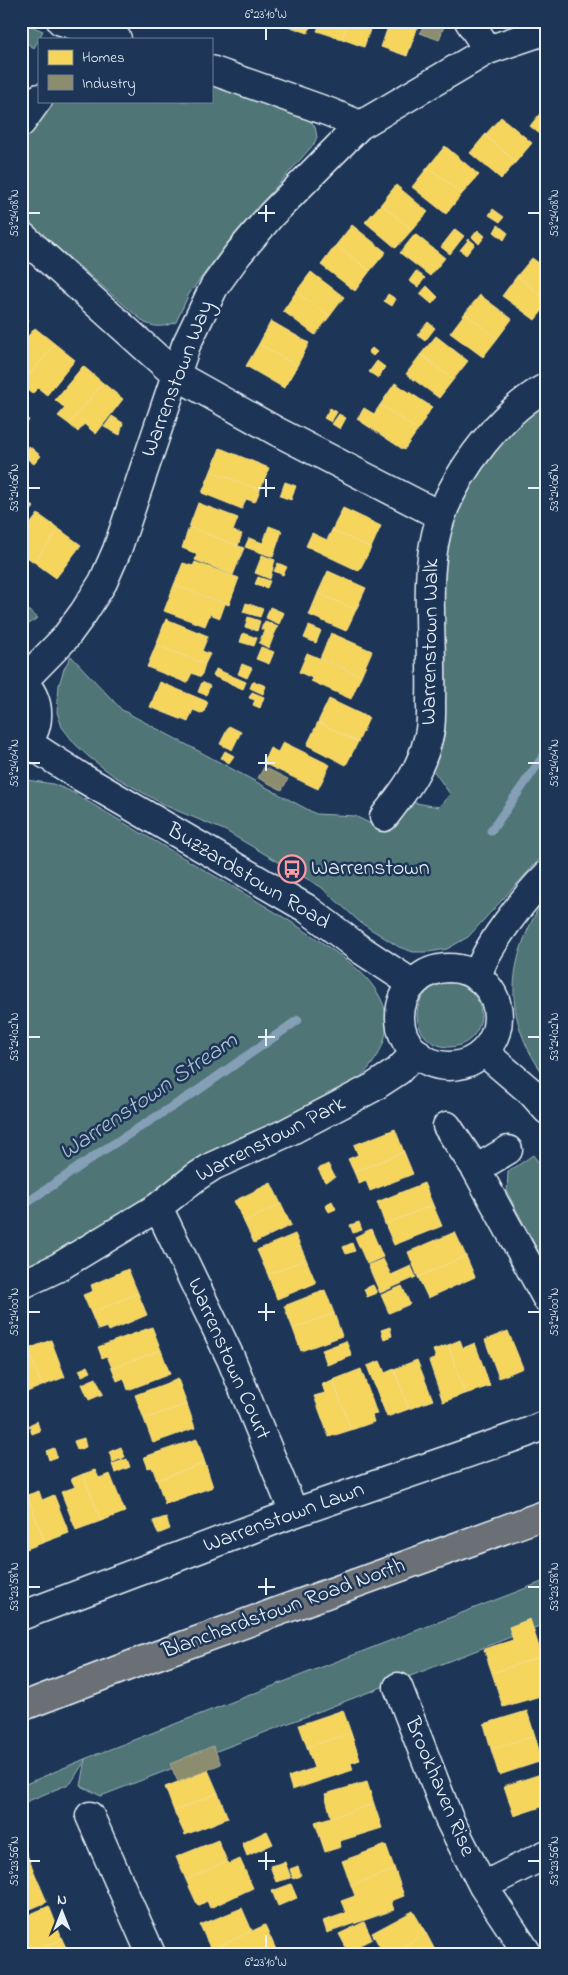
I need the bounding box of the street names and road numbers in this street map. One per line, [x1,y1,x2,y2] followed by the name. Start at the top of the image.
[133,296,223,462] street label: Warrenstown Way
[414,558,448,725] street label: Warrenstown Walk
[159,815,336,938] street label: Buzzardstown Road
[191,1088,352,1191] street label: Warrenstown Park
[178,1273,278,1446] street label: Warrenstown Court
[199,1474,369,1562] street label: Warrenstown Lawn
[157,1550,410,1668] street label: Blanchardstown Road North
[395,1712,483,1862] street label: Brookhaven Rise

